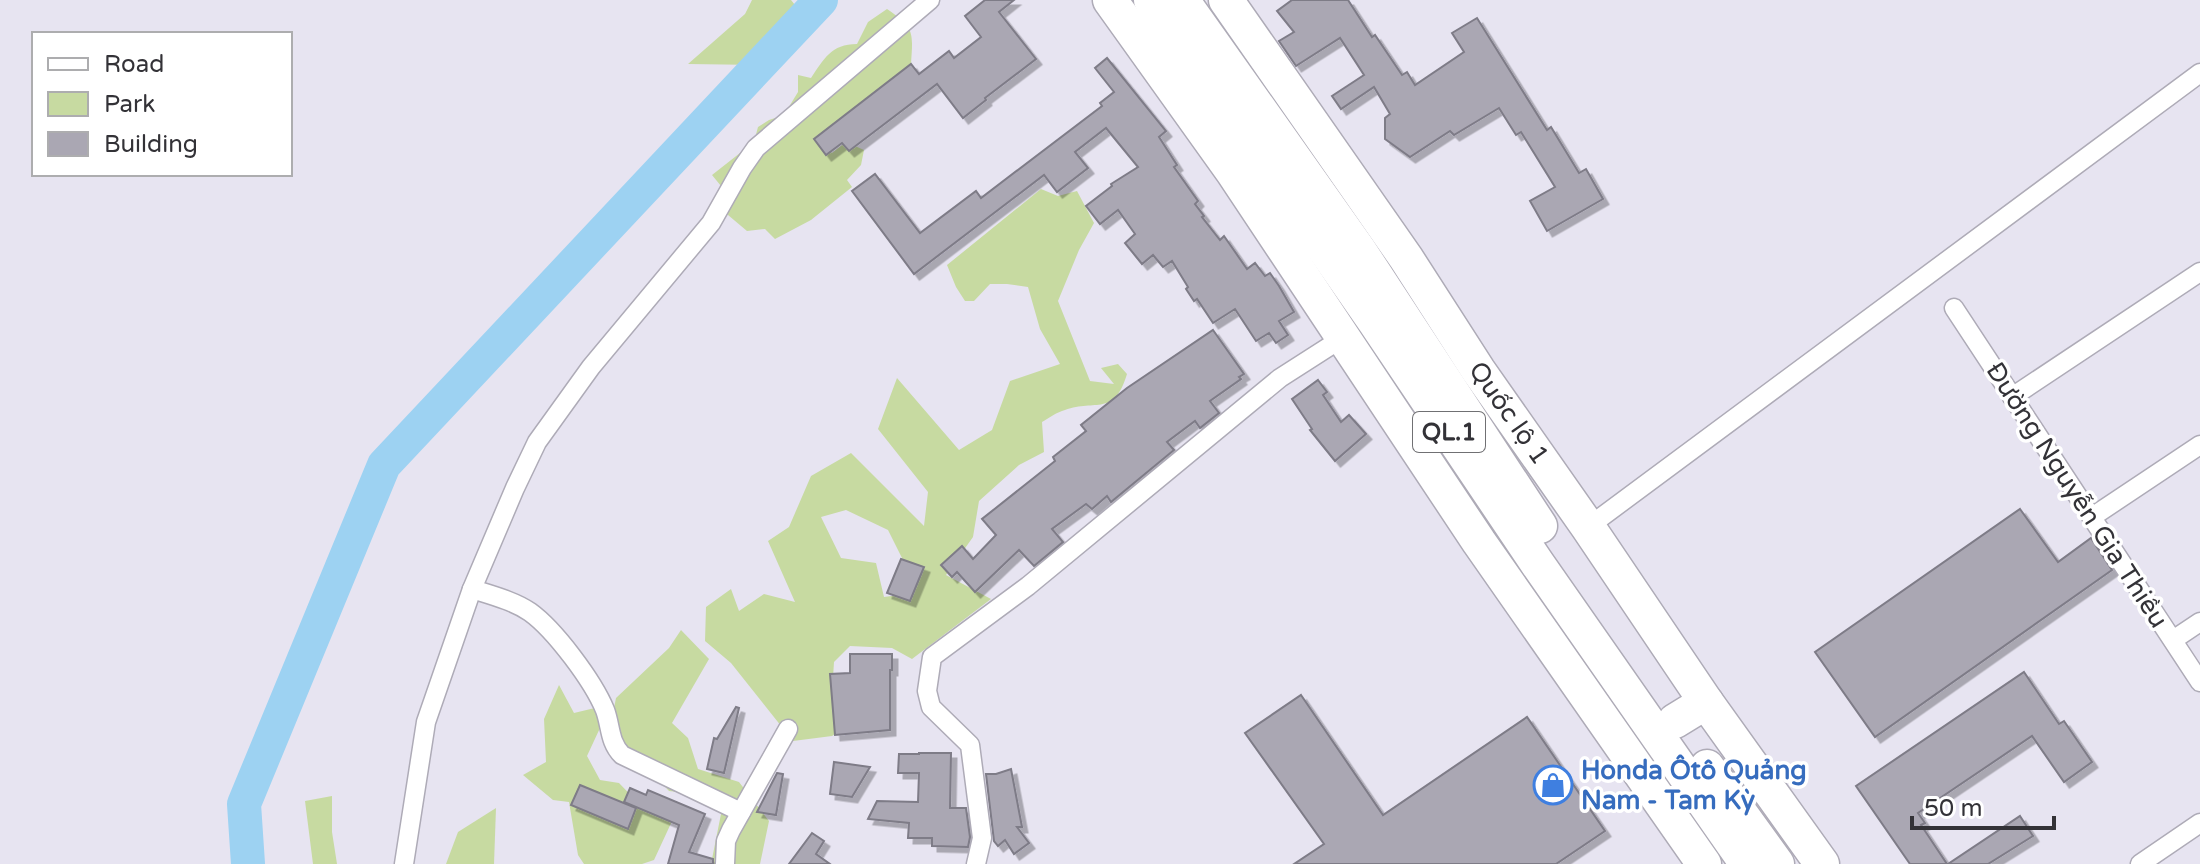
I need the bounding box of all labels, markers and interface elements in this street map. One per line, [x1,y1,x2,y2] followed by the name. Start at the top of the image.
[32,32,292,176] legend
[104,50,164,79] text: Road
[104,90,155,119] text: Park
[104,130,198,159] text: Building
[1462,356,1556,470] street label: Quốc lộ 1
[1980,356,2174,634] street label: Đường Nguyễn Gia Thiều
[1413,412,1485,452] road number: QL.1
[1581,754,1807,816] place label: Honda Ôtô Quảng Nam - Tam Kỳ
[1532,764,1574,806] shop icon: Honda Ôtô Quảng Nam - Tam Kỳ
[1912,780,2054,830] scale bar
[1924,794,1982,823] text: 50 m

